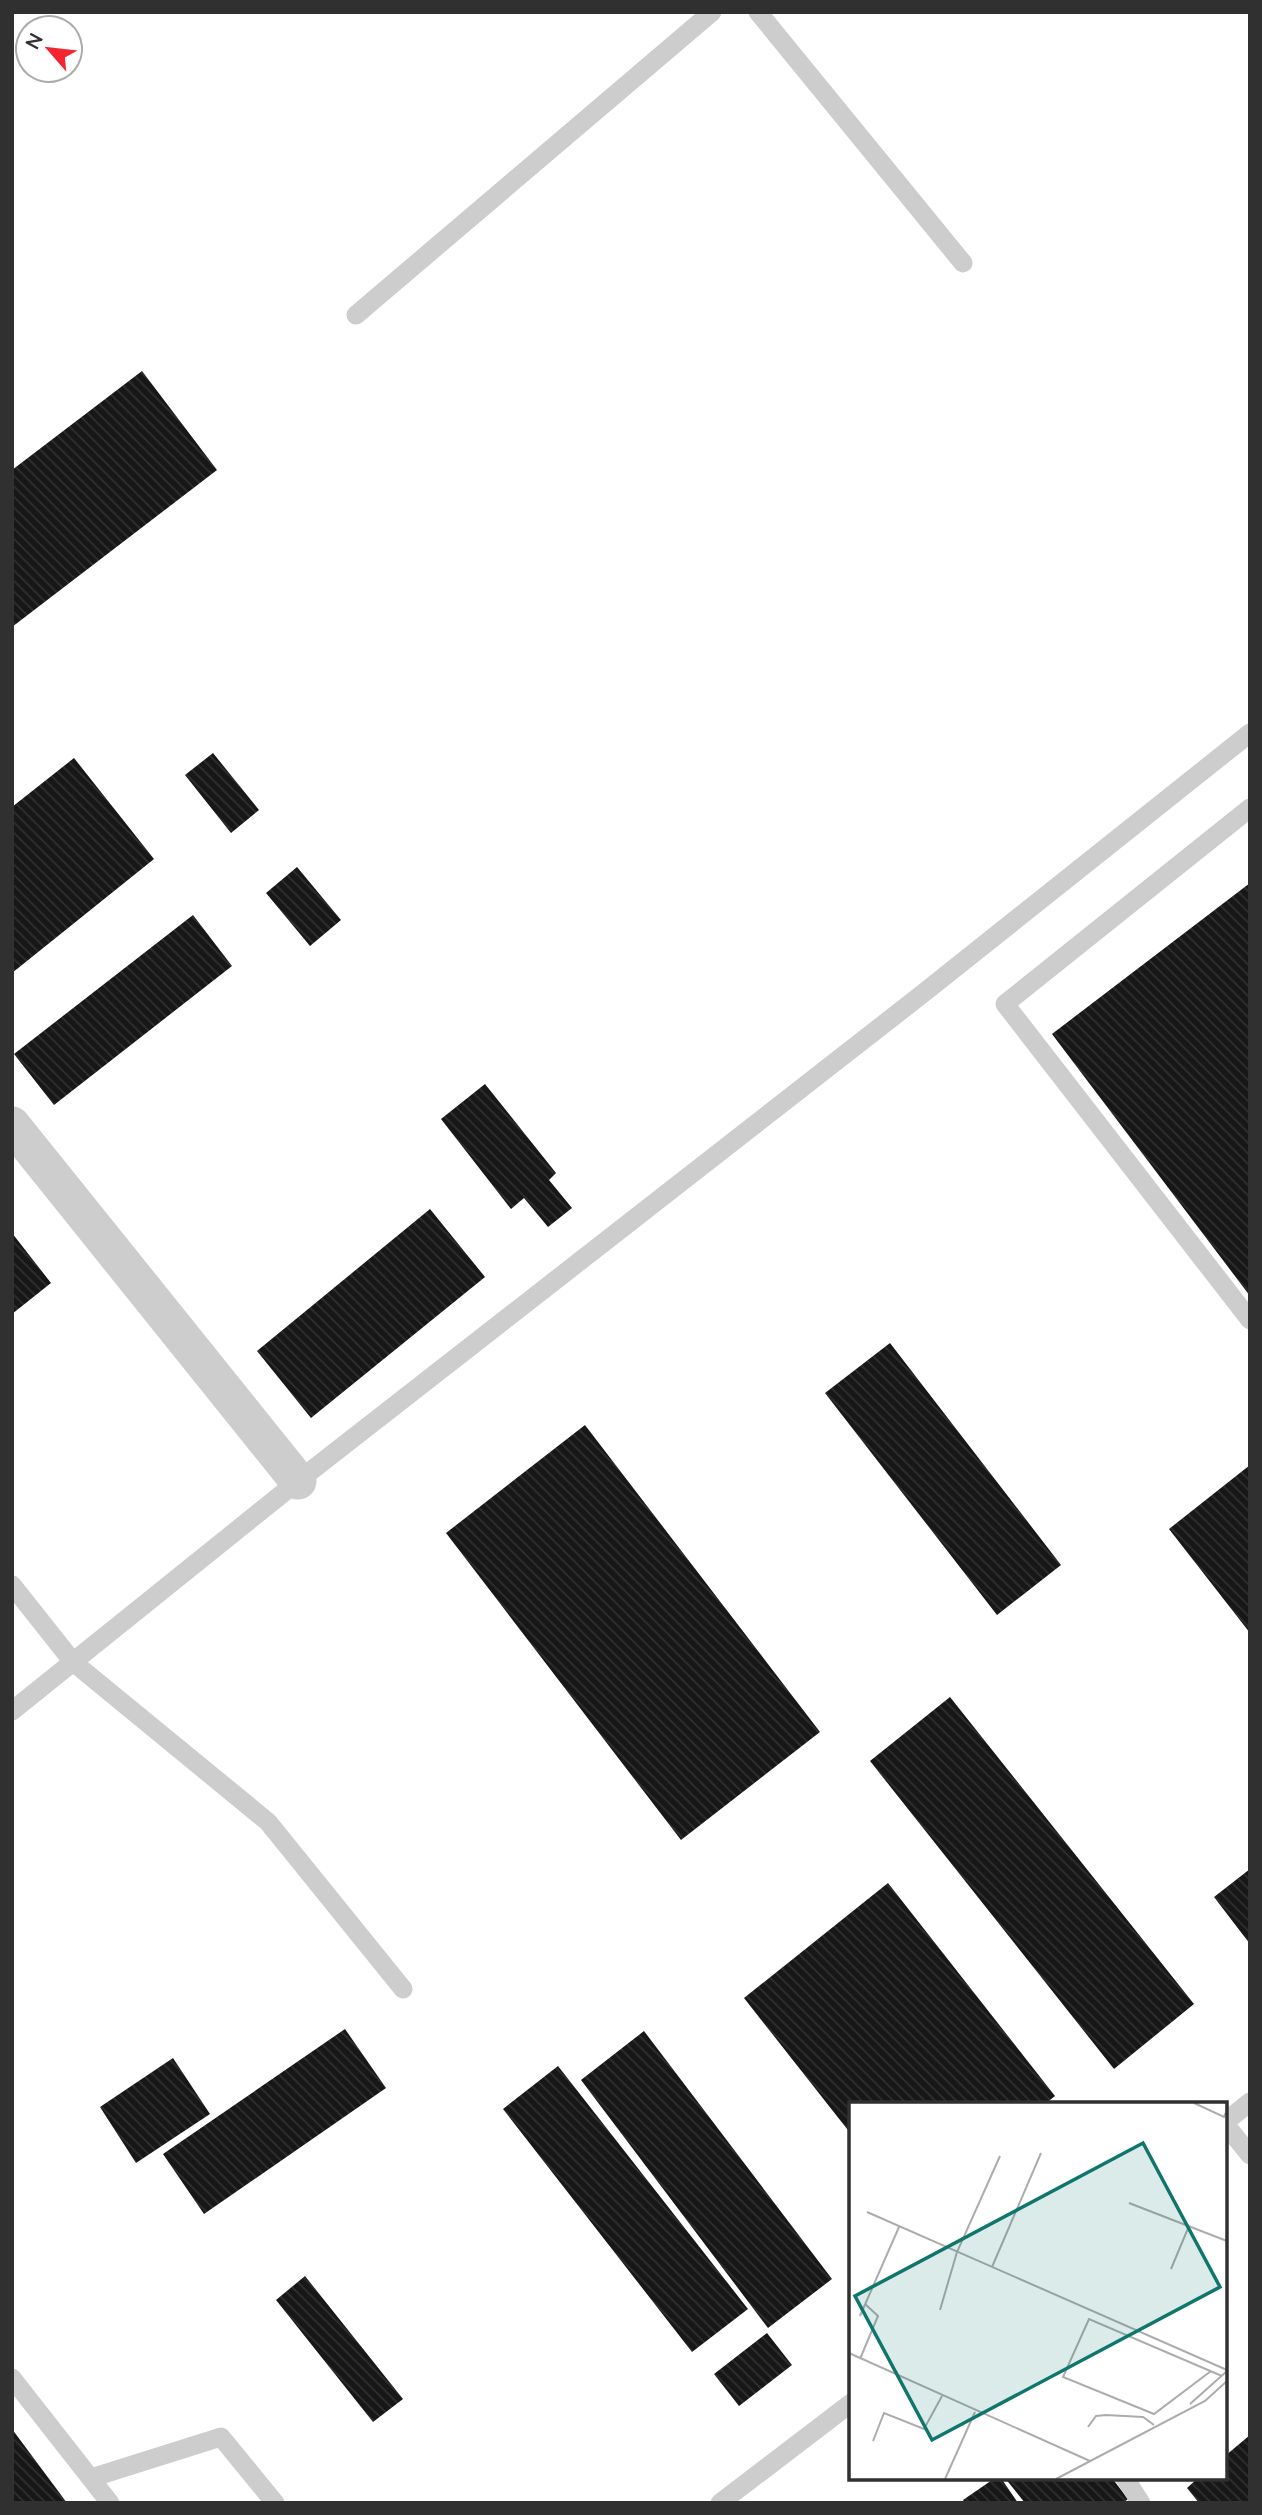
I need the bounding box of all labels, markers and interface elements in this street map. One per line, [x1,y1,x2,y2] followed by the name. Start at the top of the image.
[14,14,84,84] north arrow
[20,29,47,53] text: N
[849,2102,1227,2480] inset map

